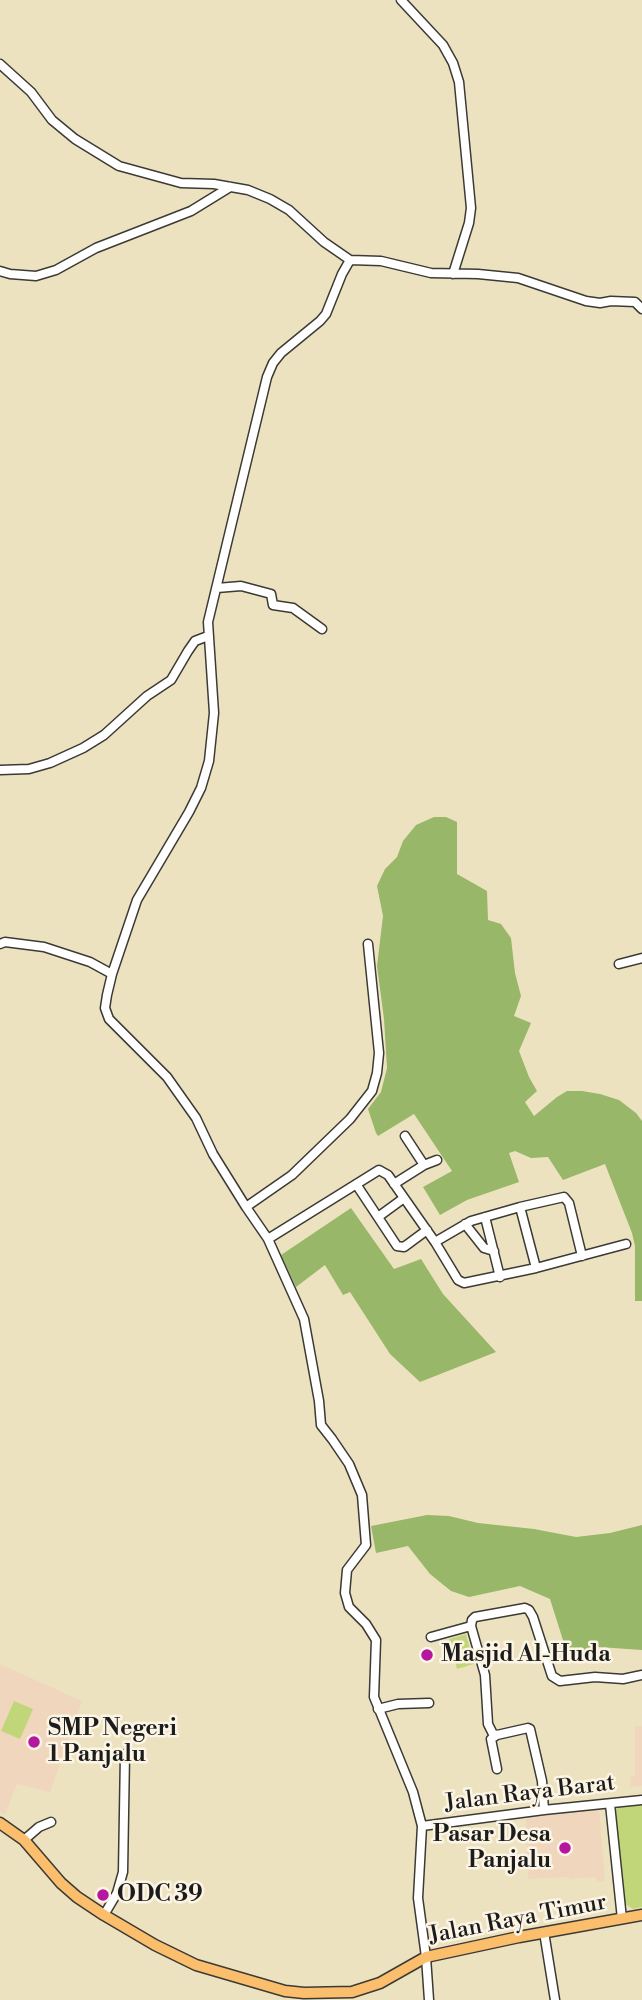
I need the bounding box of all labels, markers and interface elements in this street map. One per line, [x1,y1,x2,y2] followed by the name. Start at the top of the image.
[441,1641,611,1669] place label: Masjid Al-Huda
[419,1647,435,1663] marker: Masjid Al-Huda
[48,1715,177,1769] place label: SMP Negeri 1 Panjalu
[26,1734,42,1750] marker: SMP Negeri 1 Panjalu
[443,1770,617,1818] street label: Jalan Raya Barat
[433,1821,551,1875] place label: Pasar Desa Panjalu
[557,1840,573,1856] marker: Pasar Desa Panjalu
[117,1881,203,1909] place label: ODC 39
[95,1887,111,1903] marker: ODC 39
[427,1889,609,1951] street label: Jalan Raya Timur

